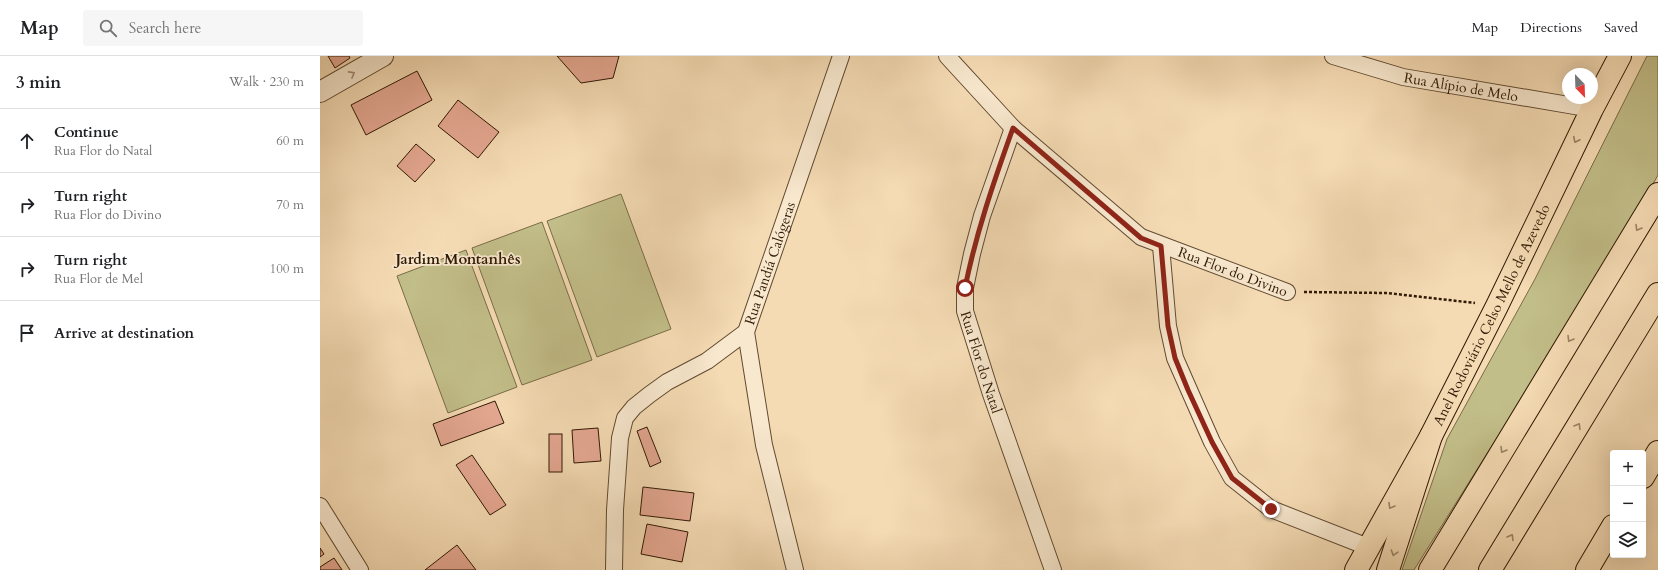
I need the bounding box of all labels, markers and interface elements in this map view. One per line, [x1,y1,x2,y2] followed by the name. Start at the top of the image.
[83,10,363,46] search box
[20,15,59,41] text: Map
[97,17,119,39] icon: search
[129,18,201,38] text: Search here
[1472,18,1498,37] text: Map
[1520,18,1582,37] text: Directions
[1604,18,1638,37] text: Saved
[1402,68,1520,106] street label: Rua Alípio de Melo
[1562,68,1598,104] north arrow
[16,71,61,94] text: 3 min
[348,71,355,78] one-way arrow
[229,73,304,91] text: Walk · 230 m
[54,122,119,142] text: Continue
[16,130,38,152] icon: ahead
[276,132,304,150] text: 60 m
[1573,136,1581,144] one-way arrow
[54,142,152,160] text: Rua Flor do Natal
[54,186,127,206] text: Turn right
[16,194,38,216] icon: right
[276,196,304,214] text: 70 m
[740,199,800,327] street label: Rua Pandiá Calógeras
[1429,201,1555,429] street label: Anel Rodoviário Celso Mello de Azevedo
[54,206,162,224] text: Rua Flor do Divino
[1635,224,1642,231] one-way arrow
[1175,243,1291,302] street label: Rua Flor do Divino
[394,249,520,269] district label: Jardim Montanhês
[54,250,127,270] text: Turn right
[16,258,38,280] icon: right
[270,260,304,278] text: 100 m
[54,270,143,288] text: Rua Flor de Mel
[956,279,974,297] route start
[956,309,1006,416] street label: Rua Flor do Natal
[16,322,38,344] icon: arrive
[54,323,194,343] text: Arrive at destination
[1568,335,1575,342] one-way arrow
[1574,423,1581,430] one-way arrow
[1500,446,1507,453] one-way arrow
[1610,450,1646,558] map controls
[1610,450,1646,486] button: +
[1610,486,1646,522] button: −
[1262,500,1280,518] route end
[1389,502,1396,509] one-way arrow
[1610,522,1646,558] button: layers
[1506,534,1513,541] one-way arrow
[1390,549,1398,556] one-way arrow

